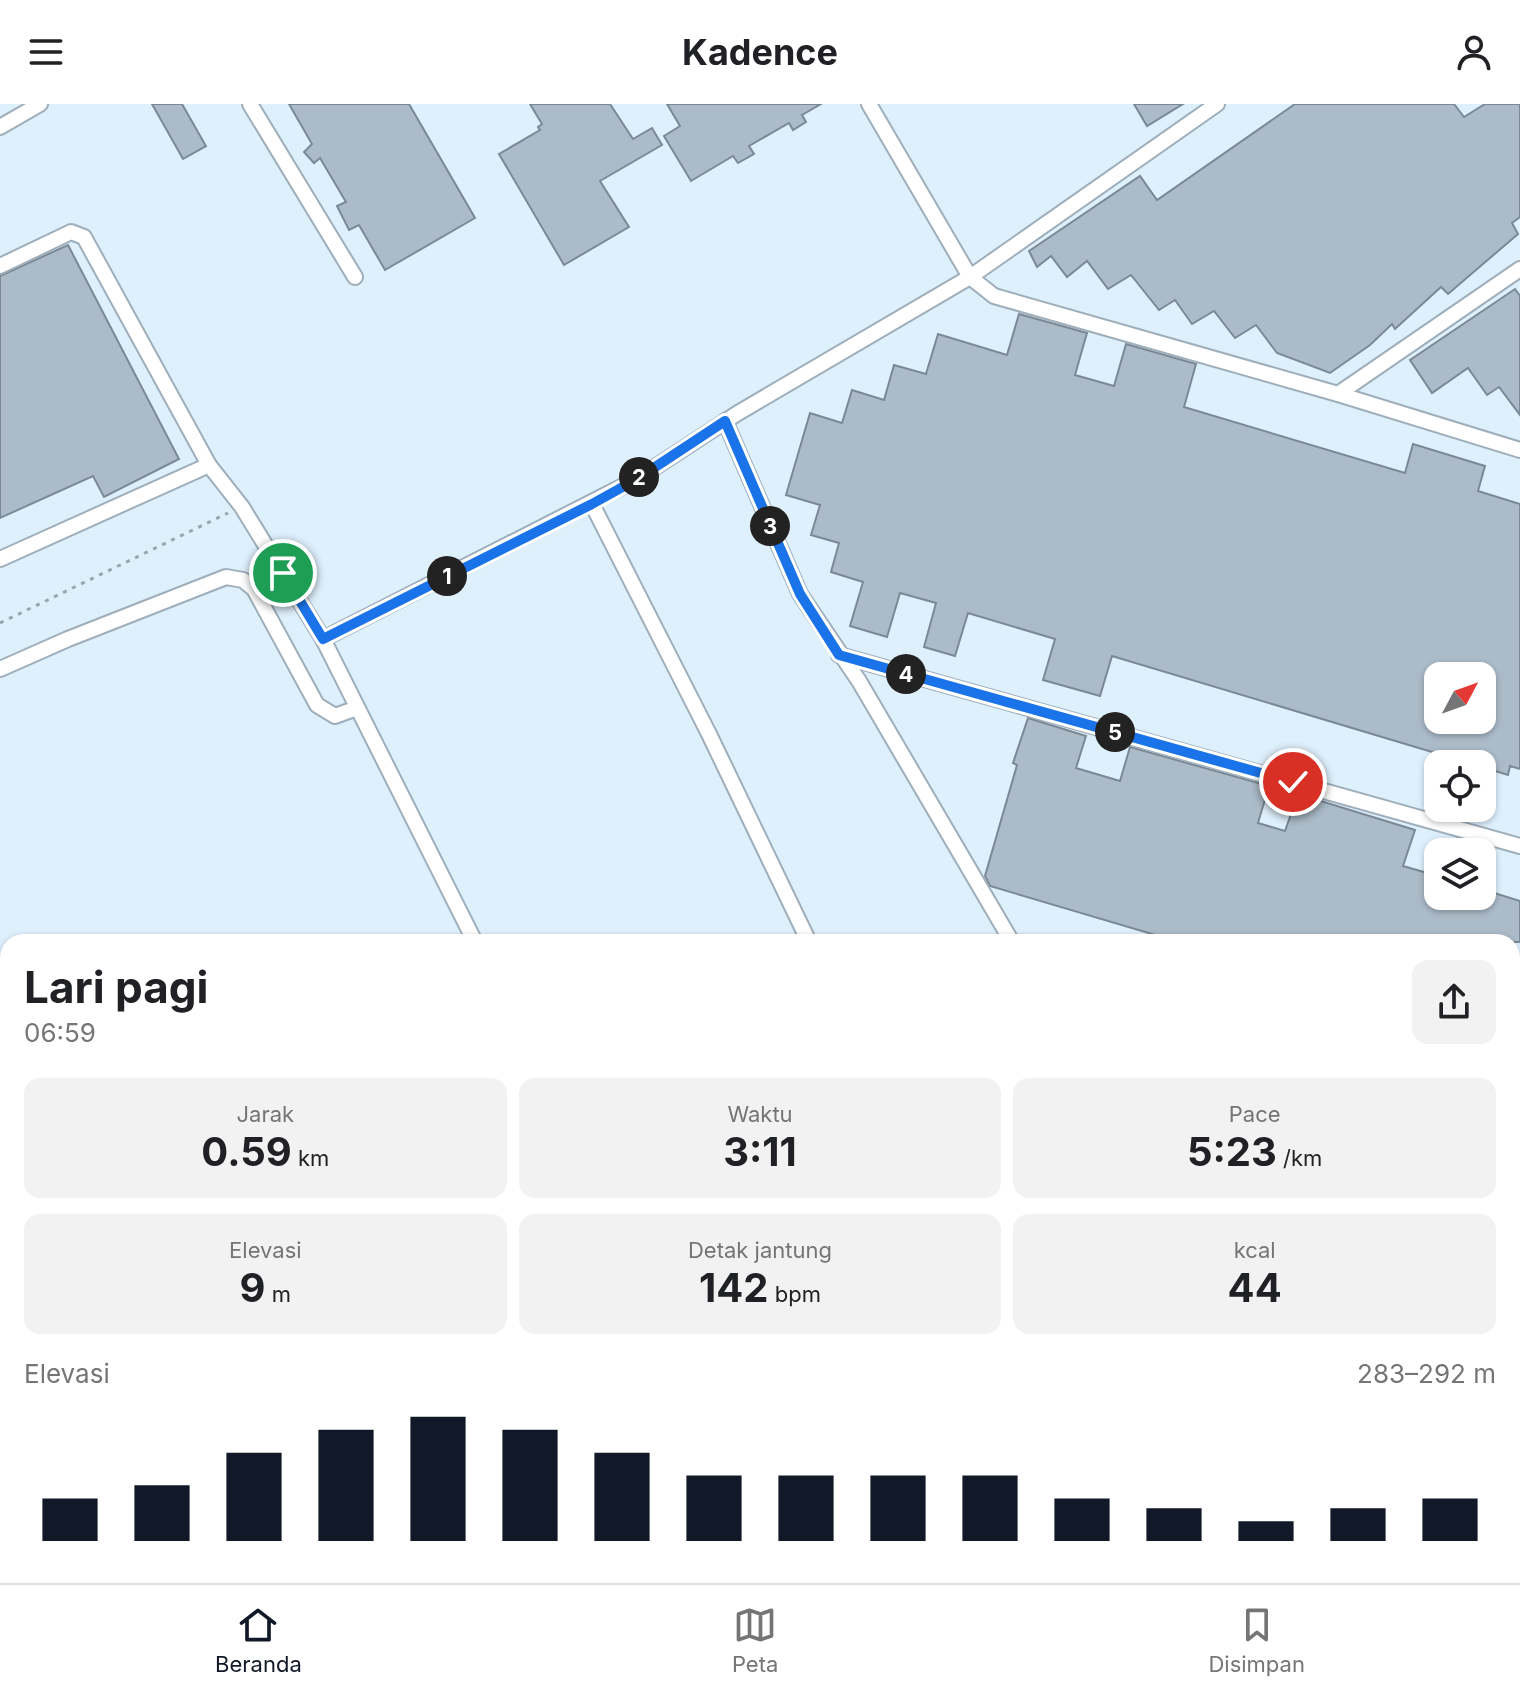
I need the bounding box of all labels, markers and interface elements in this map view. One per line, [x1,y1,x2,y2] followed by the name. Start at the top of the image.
[24,30,68,74] icon: menu
[682,30,838,74] text: Kadence
[1452,30,1496,74] icon: person
[619,457,659,497] pin: 2
[632,464,646,490] text: 2
[750,506,790,546] pin: 3
[763,513,777,539] text: 3
[249,539,317,607] pin
[261,551,305,595] icon: arrive
[427,556,467,596] pin: 1
[442,563,452,589] text: 1
[886,654,926,694] pin: 4
[899,661,913,687] text: 4
[1424,662,1496,734] north arrow
[1424,662,1496,910] map controls
[1095,712,1135,752] pin: 5
[1108,719,1122,745] text: 5
[1259,748,1327,816] pin
[1424,750,1496,822] button: locate
[1271,760,1315,804] icon: check
[1424,838,1496,910] button: layers
[24,960,208,1014] text: Lari pagi
[1412,960,1496,1044] button: share
[24,1017,96,1048] text: 06:59
[237,1101,294,1127] text: Jarak
[727,1101,793,1127] text: Waktu
[1229,1101,1281,1127] text: Pace
[201,1127,292,1176] text: 0.59
[723,1127,797,1176] text: 3:11
[1187,1127,1277,1176] text: 5:23
[292,1145,329,1171] text: km
[1277,1145,1322,1171] text: /km
[229,1237,302,1263] text: Elevasi
[688,1237,832,1263] text: Detak jantung
[1234,1237,1276,1263] text: kcal
[240,1263,266,1312] text: 9
[699,1263,769,1312] text: 142
[1228,1263,1282,1312] text: 44
[266,1281,291,1307] text: m
[769,1281,821,1307] text: bpm
[24,1358,110,1389] text: Elevasi
[1357,1358,1496,1389] text: 283–292 m
[215,1603,302,1677] tab: Beranda
[732,1603,778,1677] tab: Peta
[1208,1603,1305,1677] tab: Disimpan

